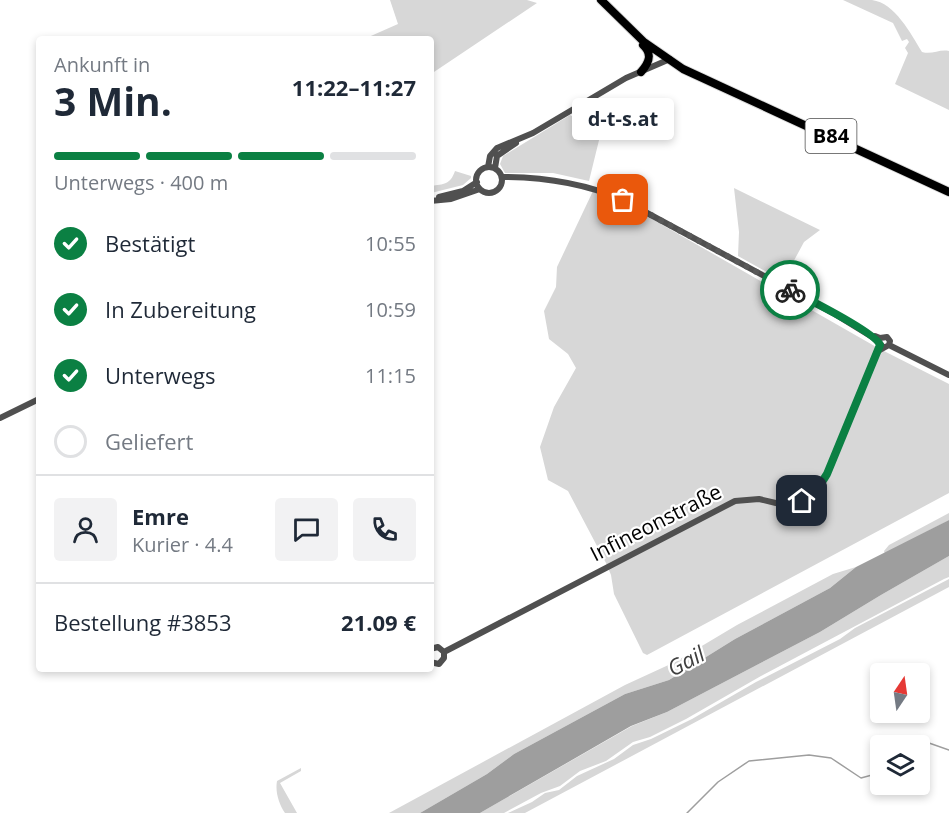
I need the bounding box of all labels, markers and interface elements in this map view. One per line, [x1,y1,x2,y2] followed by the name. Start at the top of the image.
[54,51,150,78] text: Ankunft in
[292,72,416,102] text: 11:22–11:27
[54,74,172,127] text: 3 Min.
[572,98,674,140] callout: d-t-s.at
[588,105,658,132] text: d-t-s.at
[806,119,856,153] road number: B84
[54,169,228,196] text: Unterwegs · 400 m
[597,174,648,225] pin
[606,183,639,216] icon: bag
[54,227,87,260] icon: check
[105,228,195,258] text: Bestätigt
[365,230,416,257] text: 10:55
[760,260,820,320] courier
[774,274,807,307] icon: bike
[54,293,87,326] icon: check
[105,294,256,324] text: In Zubereitung
[365,296,416,323] text: 10:59
[54,359,87,392] icon: check
[105,360,216,390] text: Unterwegs
[365,362,416,389] text: 11:15
[105,426,193,456] text: Geliefert
[776,475,827,526] pin
[585,477,726,567] street label: Infineonstraße
[785,484,818,517] icon: home
[54,498,117,561] button: person
[275,498,338,561] button: chat
[353,498,416,561] button: phone
[132,501,189,531] text: Emre
[132,531,233,558] text: Kurier · 4.4
[54,607,232,637] text: Bestellung #3853
[341,607,416,637] text: 21.09 €
[661,638,710,682] water label: Gail
[870,663,930,723] north arrow
[870,663,930,795] map controls
[870,735,930,795] button: layers

